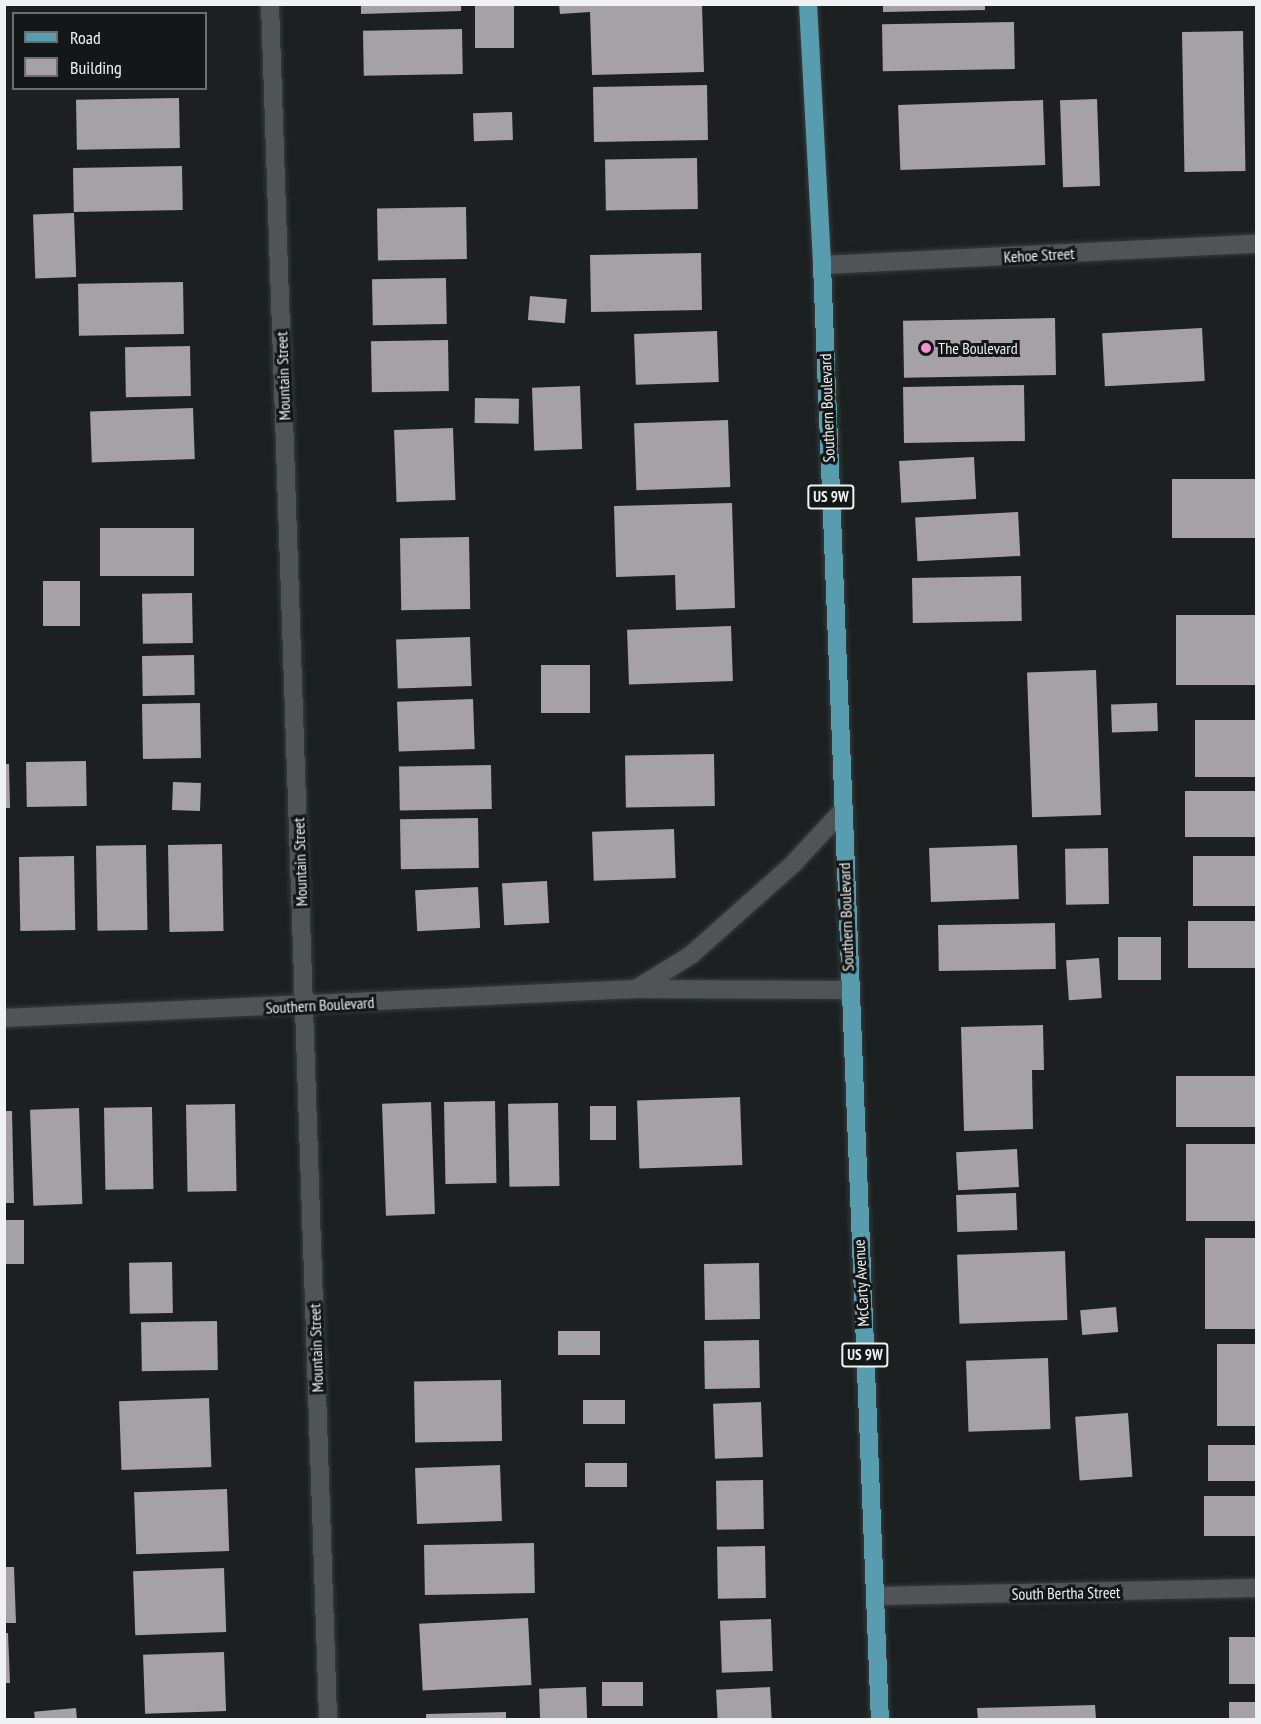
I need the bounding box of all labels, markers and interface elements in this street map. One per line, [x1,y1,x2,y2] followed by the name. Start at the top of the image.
[12,12,207,90] legend
[70,26,101,49] text: Road
[70,56,122,79] text: Building
[1003,244,1075,266] street label: Kehoe Street
[272,331,294,421] street label: Mountain Street
[938,338,1018,358] place label: The Boulevard
[919,341,933,355] marker: The Boulevard
[816,353,838,463] street label: Southern Boulevard
[807,485,855,509] road number: US 9W
[289,817,311,907] street label: Mountain Street
[835,862,857,972] street label: Southern Boulevard
[265,993,375,1017] street label: Southern Boulevard
[849,1238,873,1328] street label: McCarty Avenue
[305,1303,327,1393] street label: Mountain Street
[841,1343,889,1367] road number: US 9W
[1011,1582,1121,1604] street label: South Bertha Street

